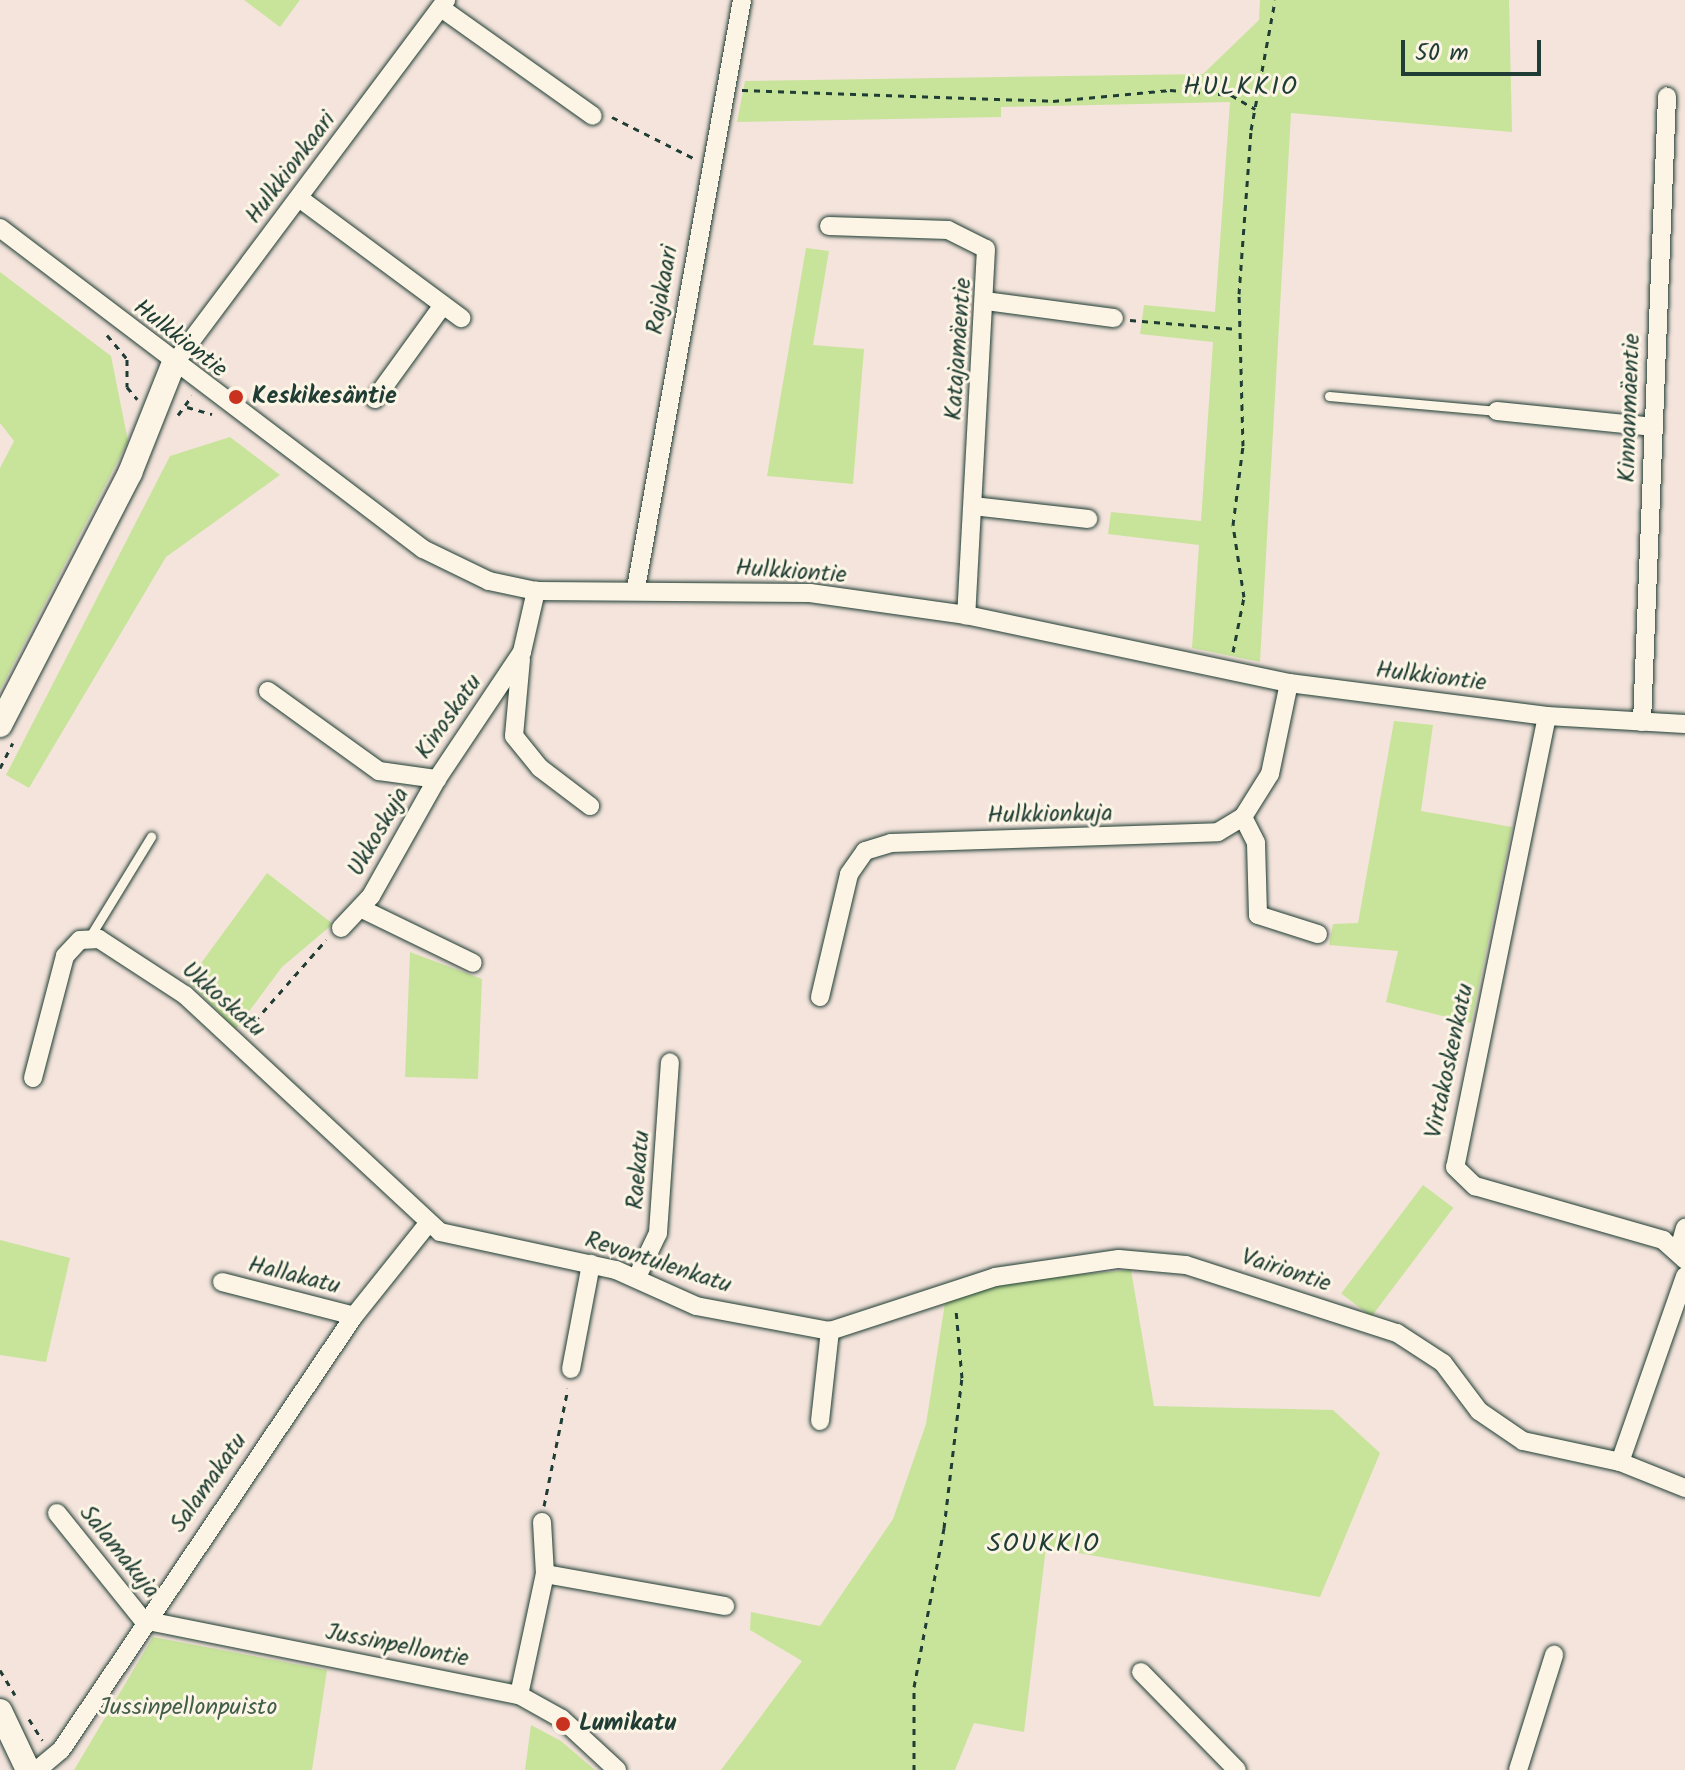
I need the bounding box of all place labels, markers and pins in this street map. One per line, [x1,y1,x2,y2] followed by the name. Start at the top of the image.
[252,383,397,411] place label: Keskikesäntie
[227,388,245,406] marker: Keskikesäntie
[579,1710,676,1738] place label: Lumikatu
[554,1715,572,1733] marker: Lumikatu

